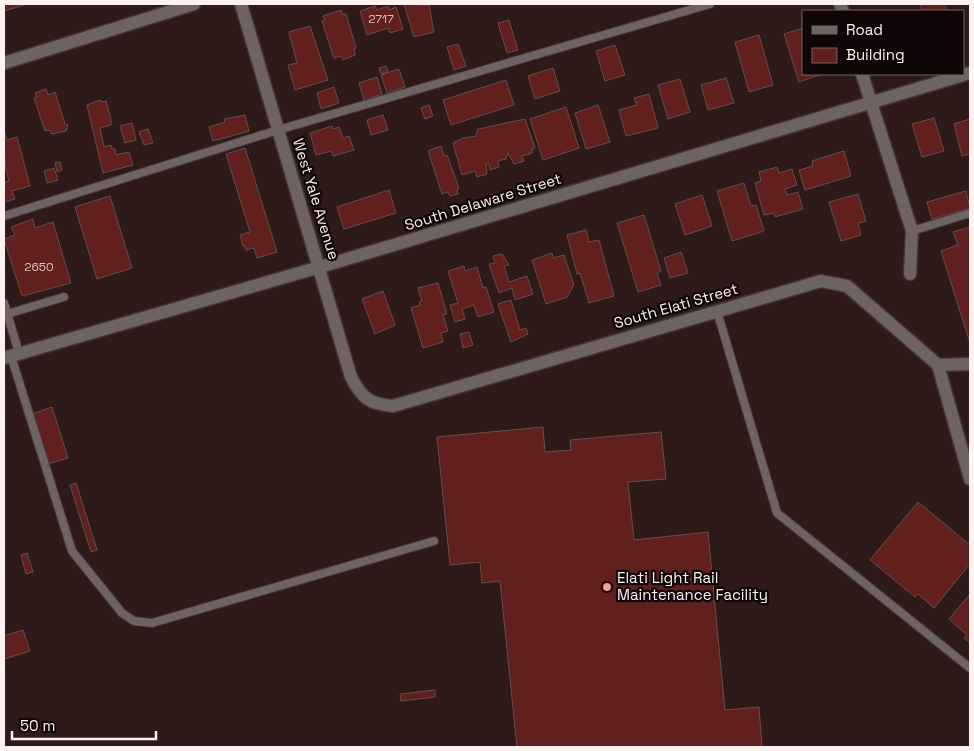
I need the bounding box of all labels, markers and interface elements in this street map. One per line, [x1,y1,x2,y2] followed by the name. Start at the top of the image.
[802,10,964,75] legend
[368,11,394,27] house number: 2717
[846,20,883,39] text: Road
[846,45,905,64] text: Building
[289,136,344,262] street label: West Yale Avenue
[402,169,564,234] street label: South Delaware Street
[24,259,54,275] house number: 2650
[612,279,740,332] street label: South Elati Street
[617,568,768,604] place label: Elati Light Rail Maintenance Facility
[601,581,613,593] marker: Elati Light Rail Maintenance Facility
[12,708,156,740] scale bar
[20,716,55,735] text: 50 m

